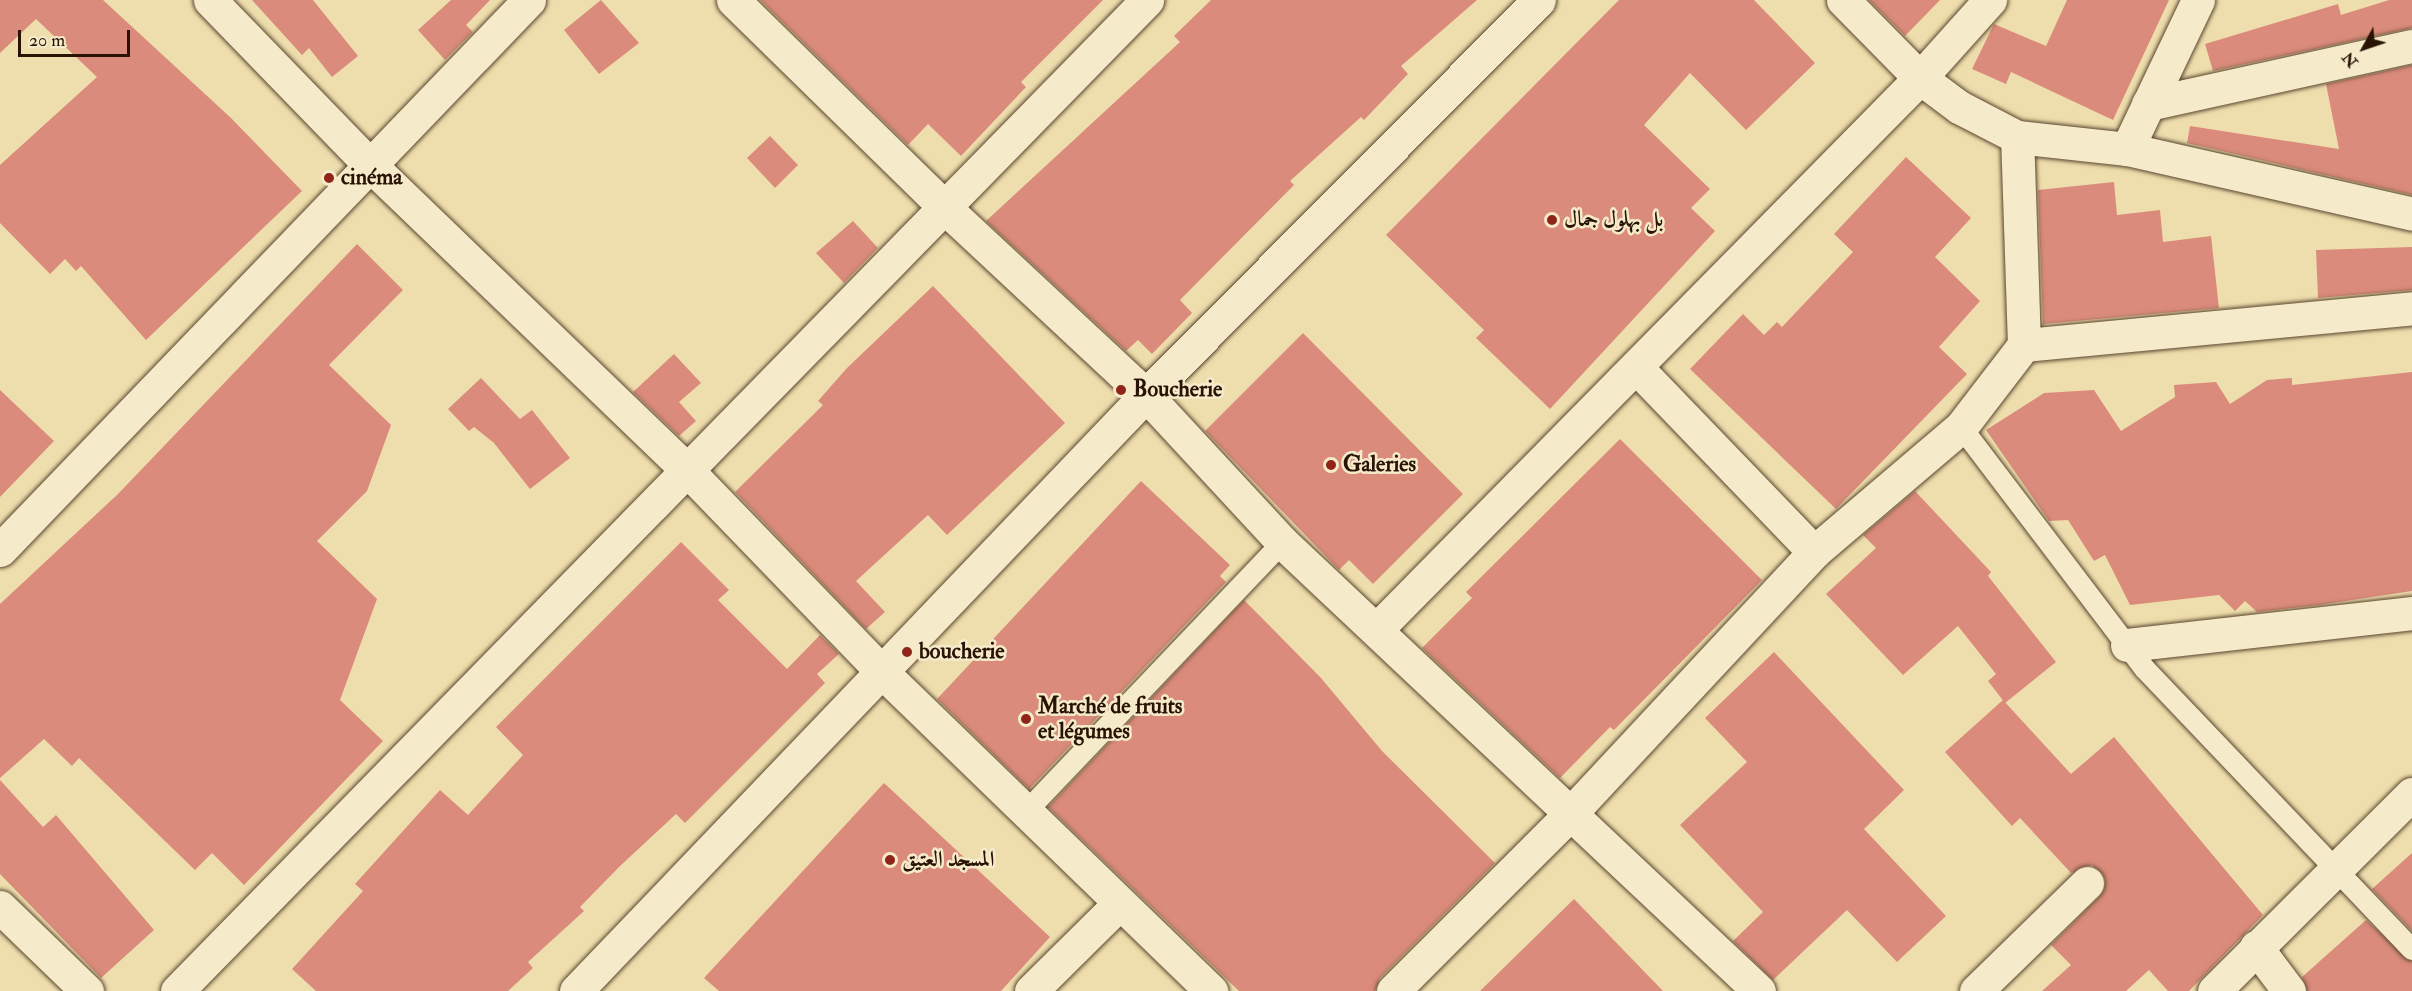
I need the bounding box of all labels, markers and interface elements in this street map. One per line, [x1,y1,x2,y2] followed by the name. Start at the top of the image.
[21,18,134,56] scale bar
[2334,18,2394,78] north arrow
[29,29,65,52] text: 20 m
[2338,48,2362,71] text: N
[341,165,402,191] place label: cinéma
[322,171,336,185] marker: cinéma
[1564,207,1664,233] place label: بل بهلول جمال
[1545,213,1559,227] marker: بل بهلول جمال
[1133,377,1222,403] place label: Boucherie
[1114,383,1128,397] marker: Boucherie
[1343,452,1416,478] place label: Galeries
[1324,458,1338,472] marker: Galeries
[919,639,1005,665] place label: boucherie
[900,645,914,659] marker: boucherie
[1038,693,1182,744] place label: Marché de fruits et légumes
[1019,712,1033,726] marker: Marché de fruits et légumes
[902,847,995,873] place label: المسجد العتيق
[883,853,897,867] marker: المسجد العتيق

